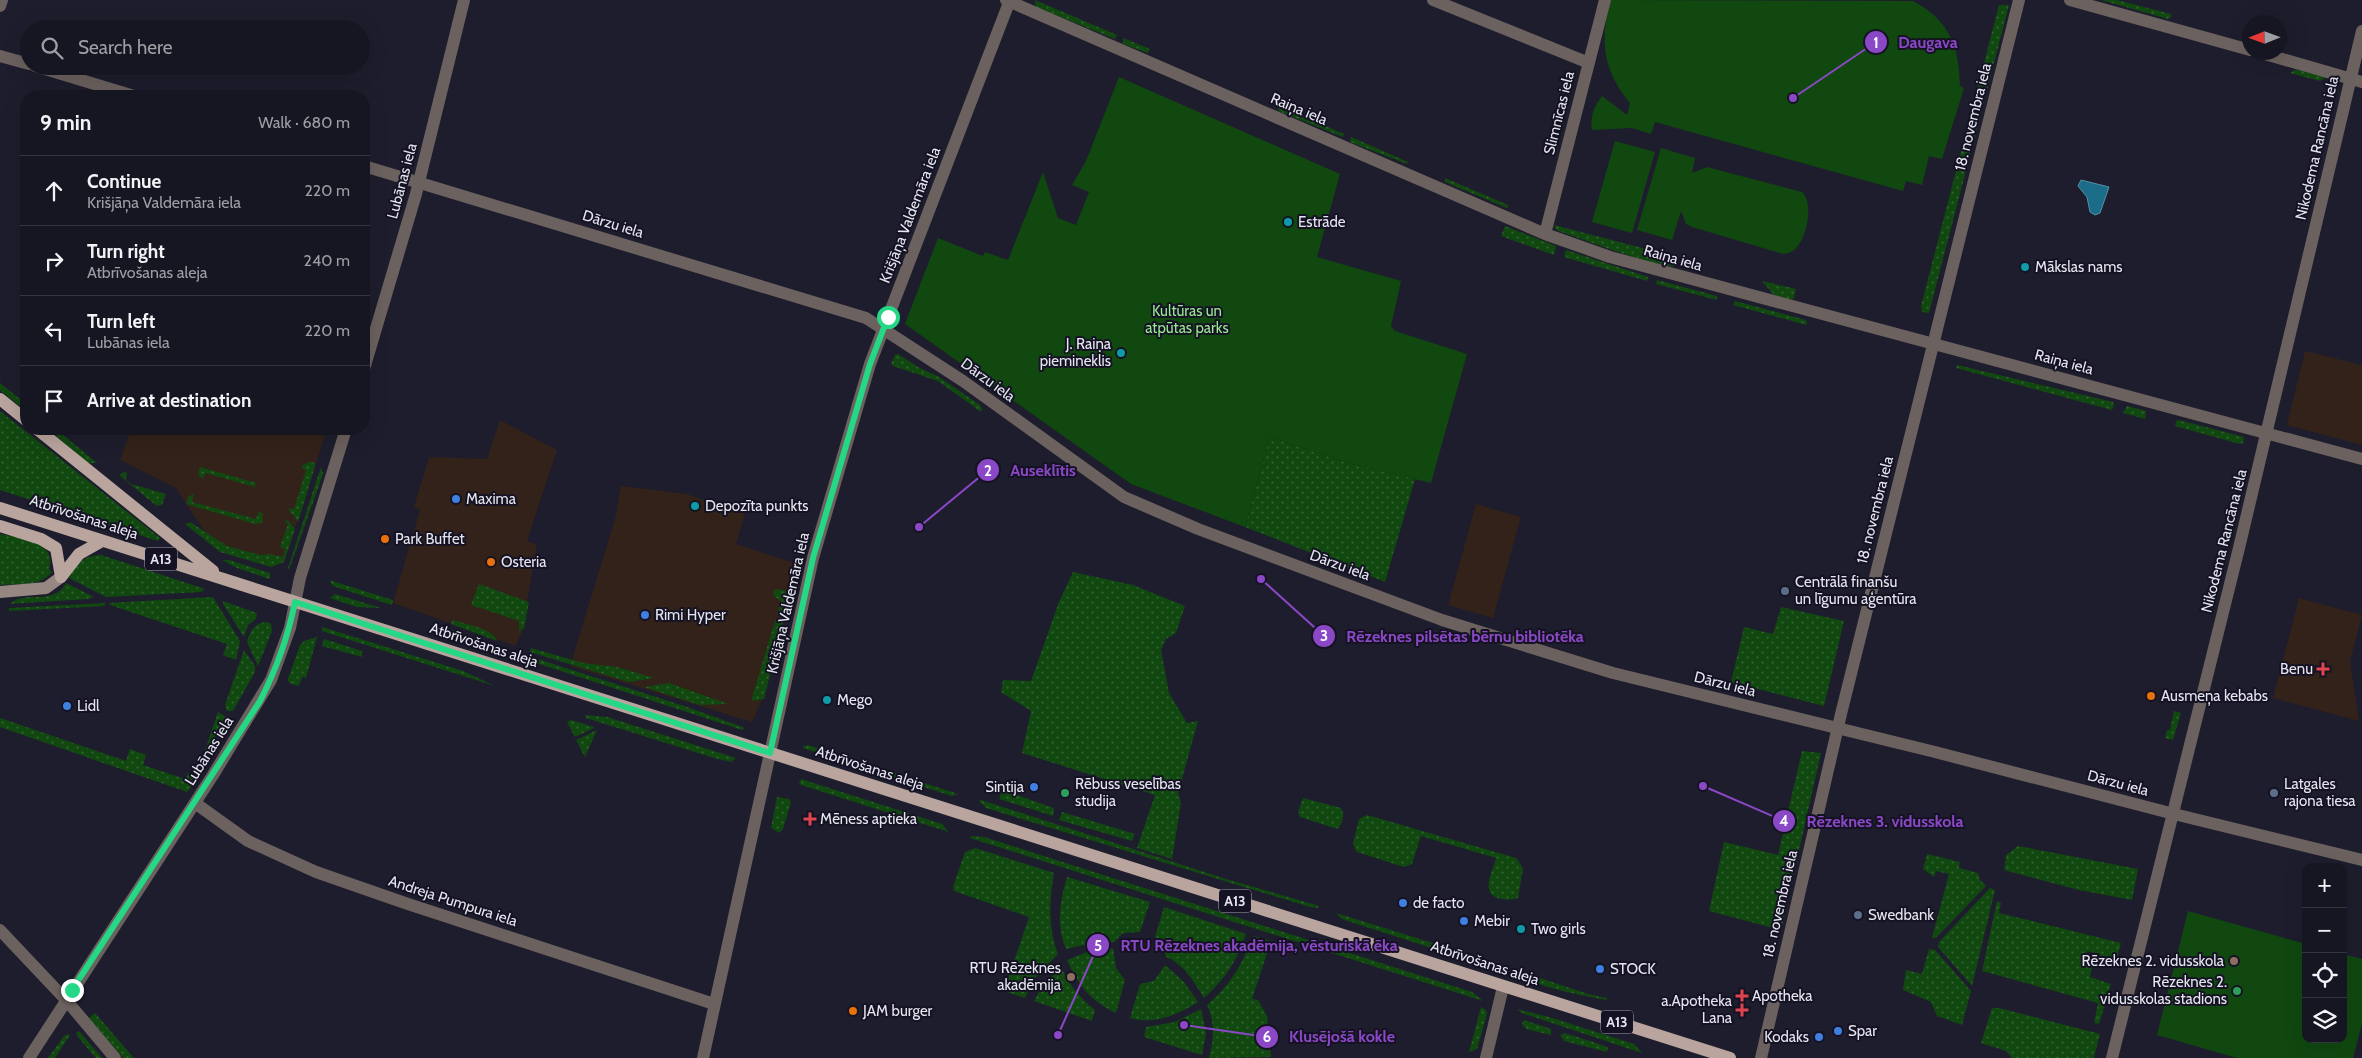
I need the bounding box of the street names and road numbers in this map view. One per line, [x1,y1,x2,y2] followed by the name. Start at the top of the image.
[1951,61,1995,173] street label: 18. novembra iela
[1540,69,1578,157] street label: Slimnīcas iela
[2292,74,2342,222] street label: Nikodema Rancāna iela
[1268,89,1331,130] street label: Raiņa iela
[383,140,421,221] street label: Lubānas iela
[876,144,945,286] street label: Krišjāņa Valdemāra iela
[580,206,646,242] street label: Dārzu iela
[1641,241,1705,276] street label: Raiņa iela
[2032,346,2096,380] street label: Raiņa iela
[957,354,1019,406] street label: Dārzu iela
[1853,454,1897,566] street label: 18. novembra iela
[2197,467,2251,615] street label: Nikodema Rancāna iela
[28,491,141,543] street label: Atbrīvošanas aleja
[763,530,814,676] street label: Krišjāņa Valdemāra iela
[1307,546,1373,584] street label: Dārzu iela
[145,548,177,570] road number: A13
[428,619,541,671] street label: Atbrīvošanas aleja
[1692,668,1758,701] street label: Dārzu iela
[181,713,238,789] street label: Lubānas iela
[814,742,927,794] street label: Atbrīvošanas aleja
[2085,766,2151,800] street label: Dārzu iela
[1759,848,1801,960] street label: 18. novembra iela
[386,872,520,931] street label: Andreja Pumpura iela
[1219,889,1251,912] road number: A13
[1429,937,1542,989] street label: Atbrīvošanas aleja
[1601,1010,1633,1034] road number: A13

